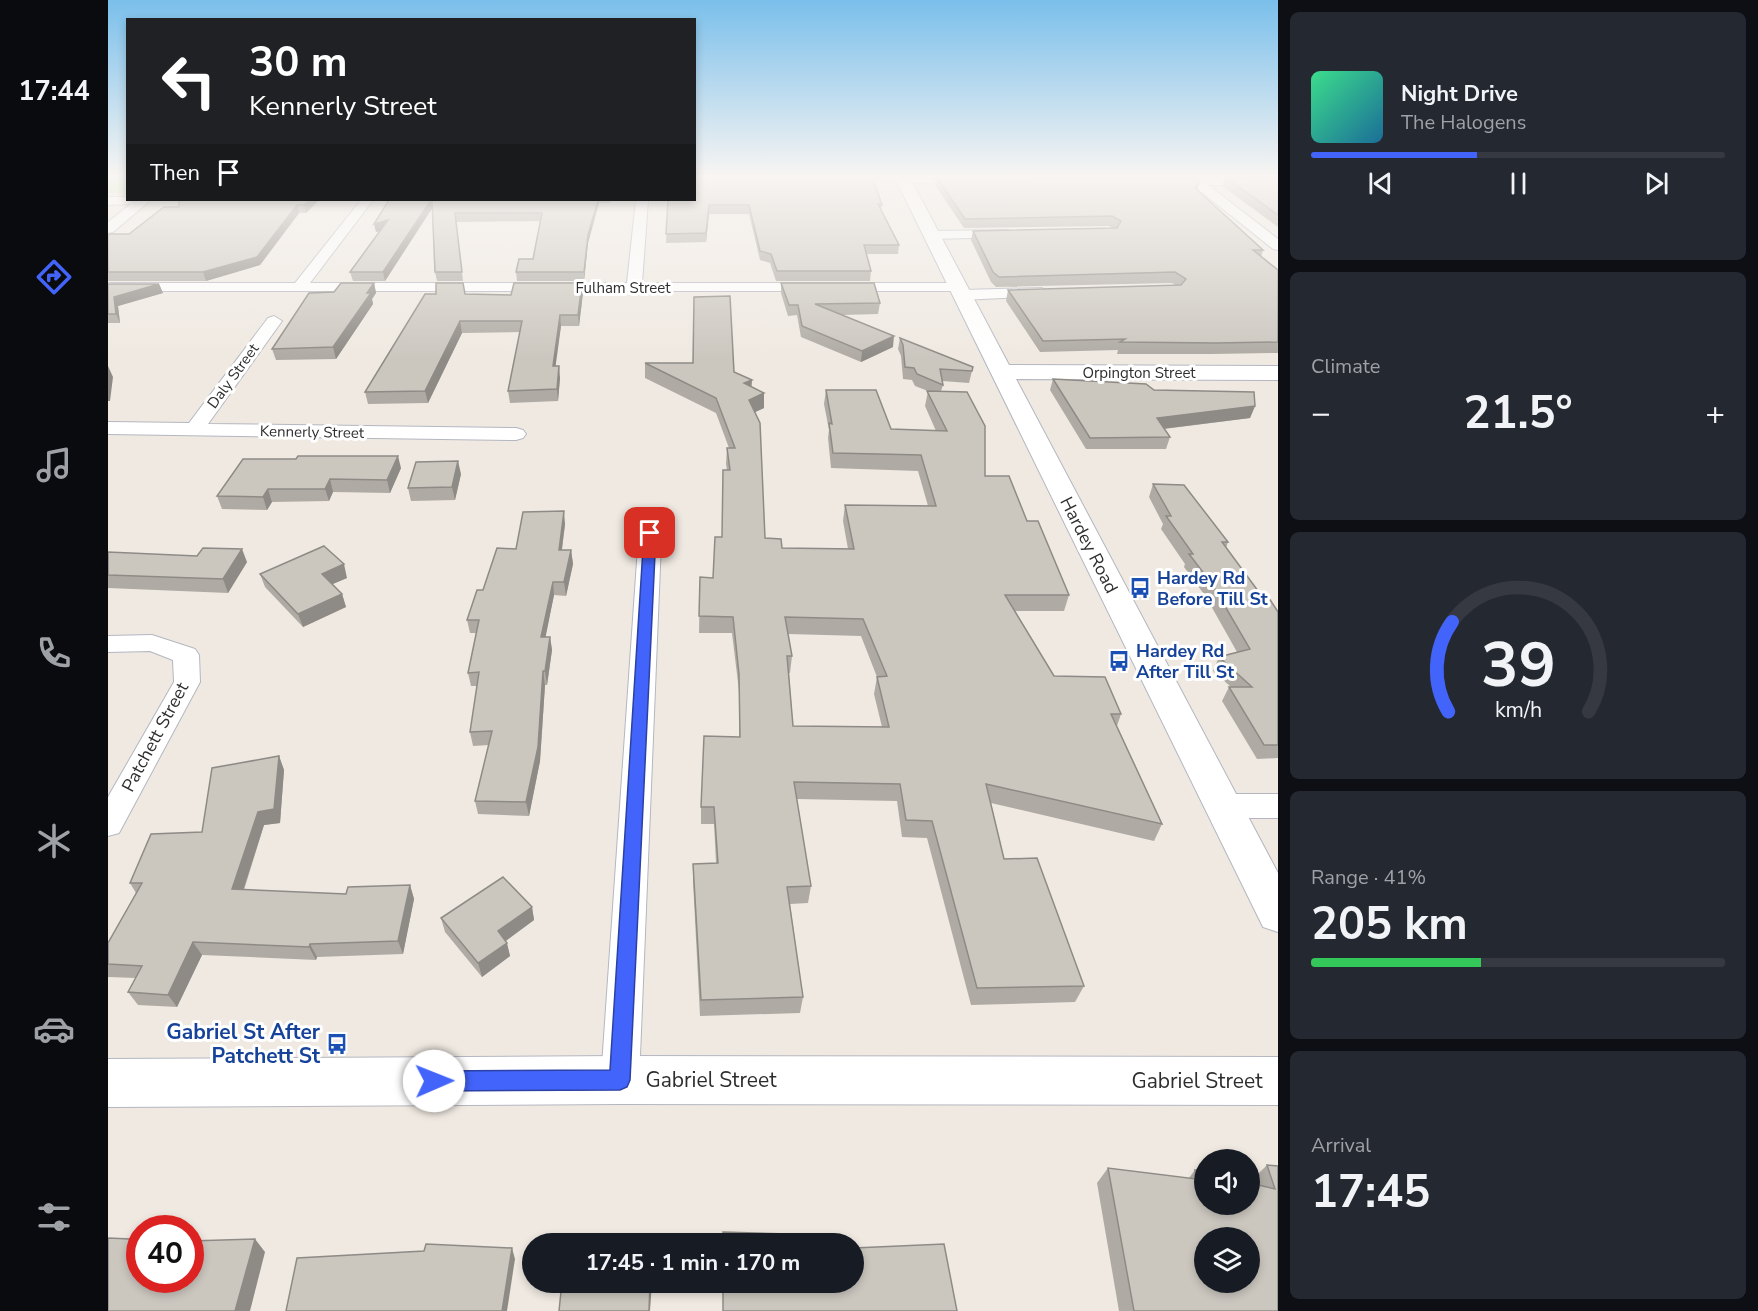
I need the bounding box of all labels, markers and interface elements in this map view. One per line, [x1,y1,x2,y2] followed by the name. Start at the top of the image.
[249,34,348,91] text: 30 m
[150,42,228,120] icon: left
[18,73,90,110] text: 17:44
[1401,79,1518,109] text: Night Drive
[249,88,437,125] text: Kennerly Street
[1401,109,1526,136] text: The Halogens
[212,156,245,189] icon: arrive
[150,158,200,188] text: Then
[1364,167,1397,200] icon: previous
[1502,167,1535,200] icon: pause
[1640,167,1673,200] icon: next
[33,256,75,298] icon: directions
[576,278,671,298] street label: Fulham Street
[203,339,264,413] street label: Daly Street
[1311,353,1380,380] text: Climate
[1082,363,1196,383] street label: Orpington Street
[1463,383,1573,444] text: 21.5°
[1311,391,1331,436] text: −
[1705,391,1725,436] text: +
[260,421,365,443] street label: Kennerly Street
[33,444,75,486] icon: music
[1054,493,1124,597] street label: Hardey Road
[624,507,675,558] pin
[633,516,666,549] icon: arrive
[1157,566,1268,611] place label: Hardey Rd Before Till St
[1128,576,1152,600] bus stop icon: Hardey Rd Before Till St
[1481,624,1555,709] text: 39
[33,632,75,674] icon: phone
[1136,639,1234,684] place label: Hardey Rd After Till St
[1107,649,1131,673] bus stop icon: Hardey Rd After Till St
[116,677,194,796] street label: Patchett Street
[1494,696,1542,726] text: km/h
[33,820,75,862] icon: climate
[1311,864,1426,891] text: Range · 41%
[1311,894,1468,955] text: 205 km
[33,1008,75,1050] icon: car
[166,1018,321,1070] place label: Gabriel St After Patchett St
[325,1032,349,1056] bus stop icon: Gabriel St After Patchett St
[402,1049,466,1113] position arrow
[645,1066,777,1094] street label: Gabriel Street
[1131,1067,1263,1095] street label: Gabriel Street
[1311,1132,1371,1159] text: Arrival
[1194,1149,1260,1293] map controls
[1194,1149,1260,1215] button: sound
[1311,1162,1430,1223] text: 17:45
[33,1196,75,1238] icon: filters
[126,1215,204,1293] speed limit sign: 40
[1194,1227,1260,1293] button: layers
[586,1248,800,1278] text: 17:45 · 1 min · 170 m

